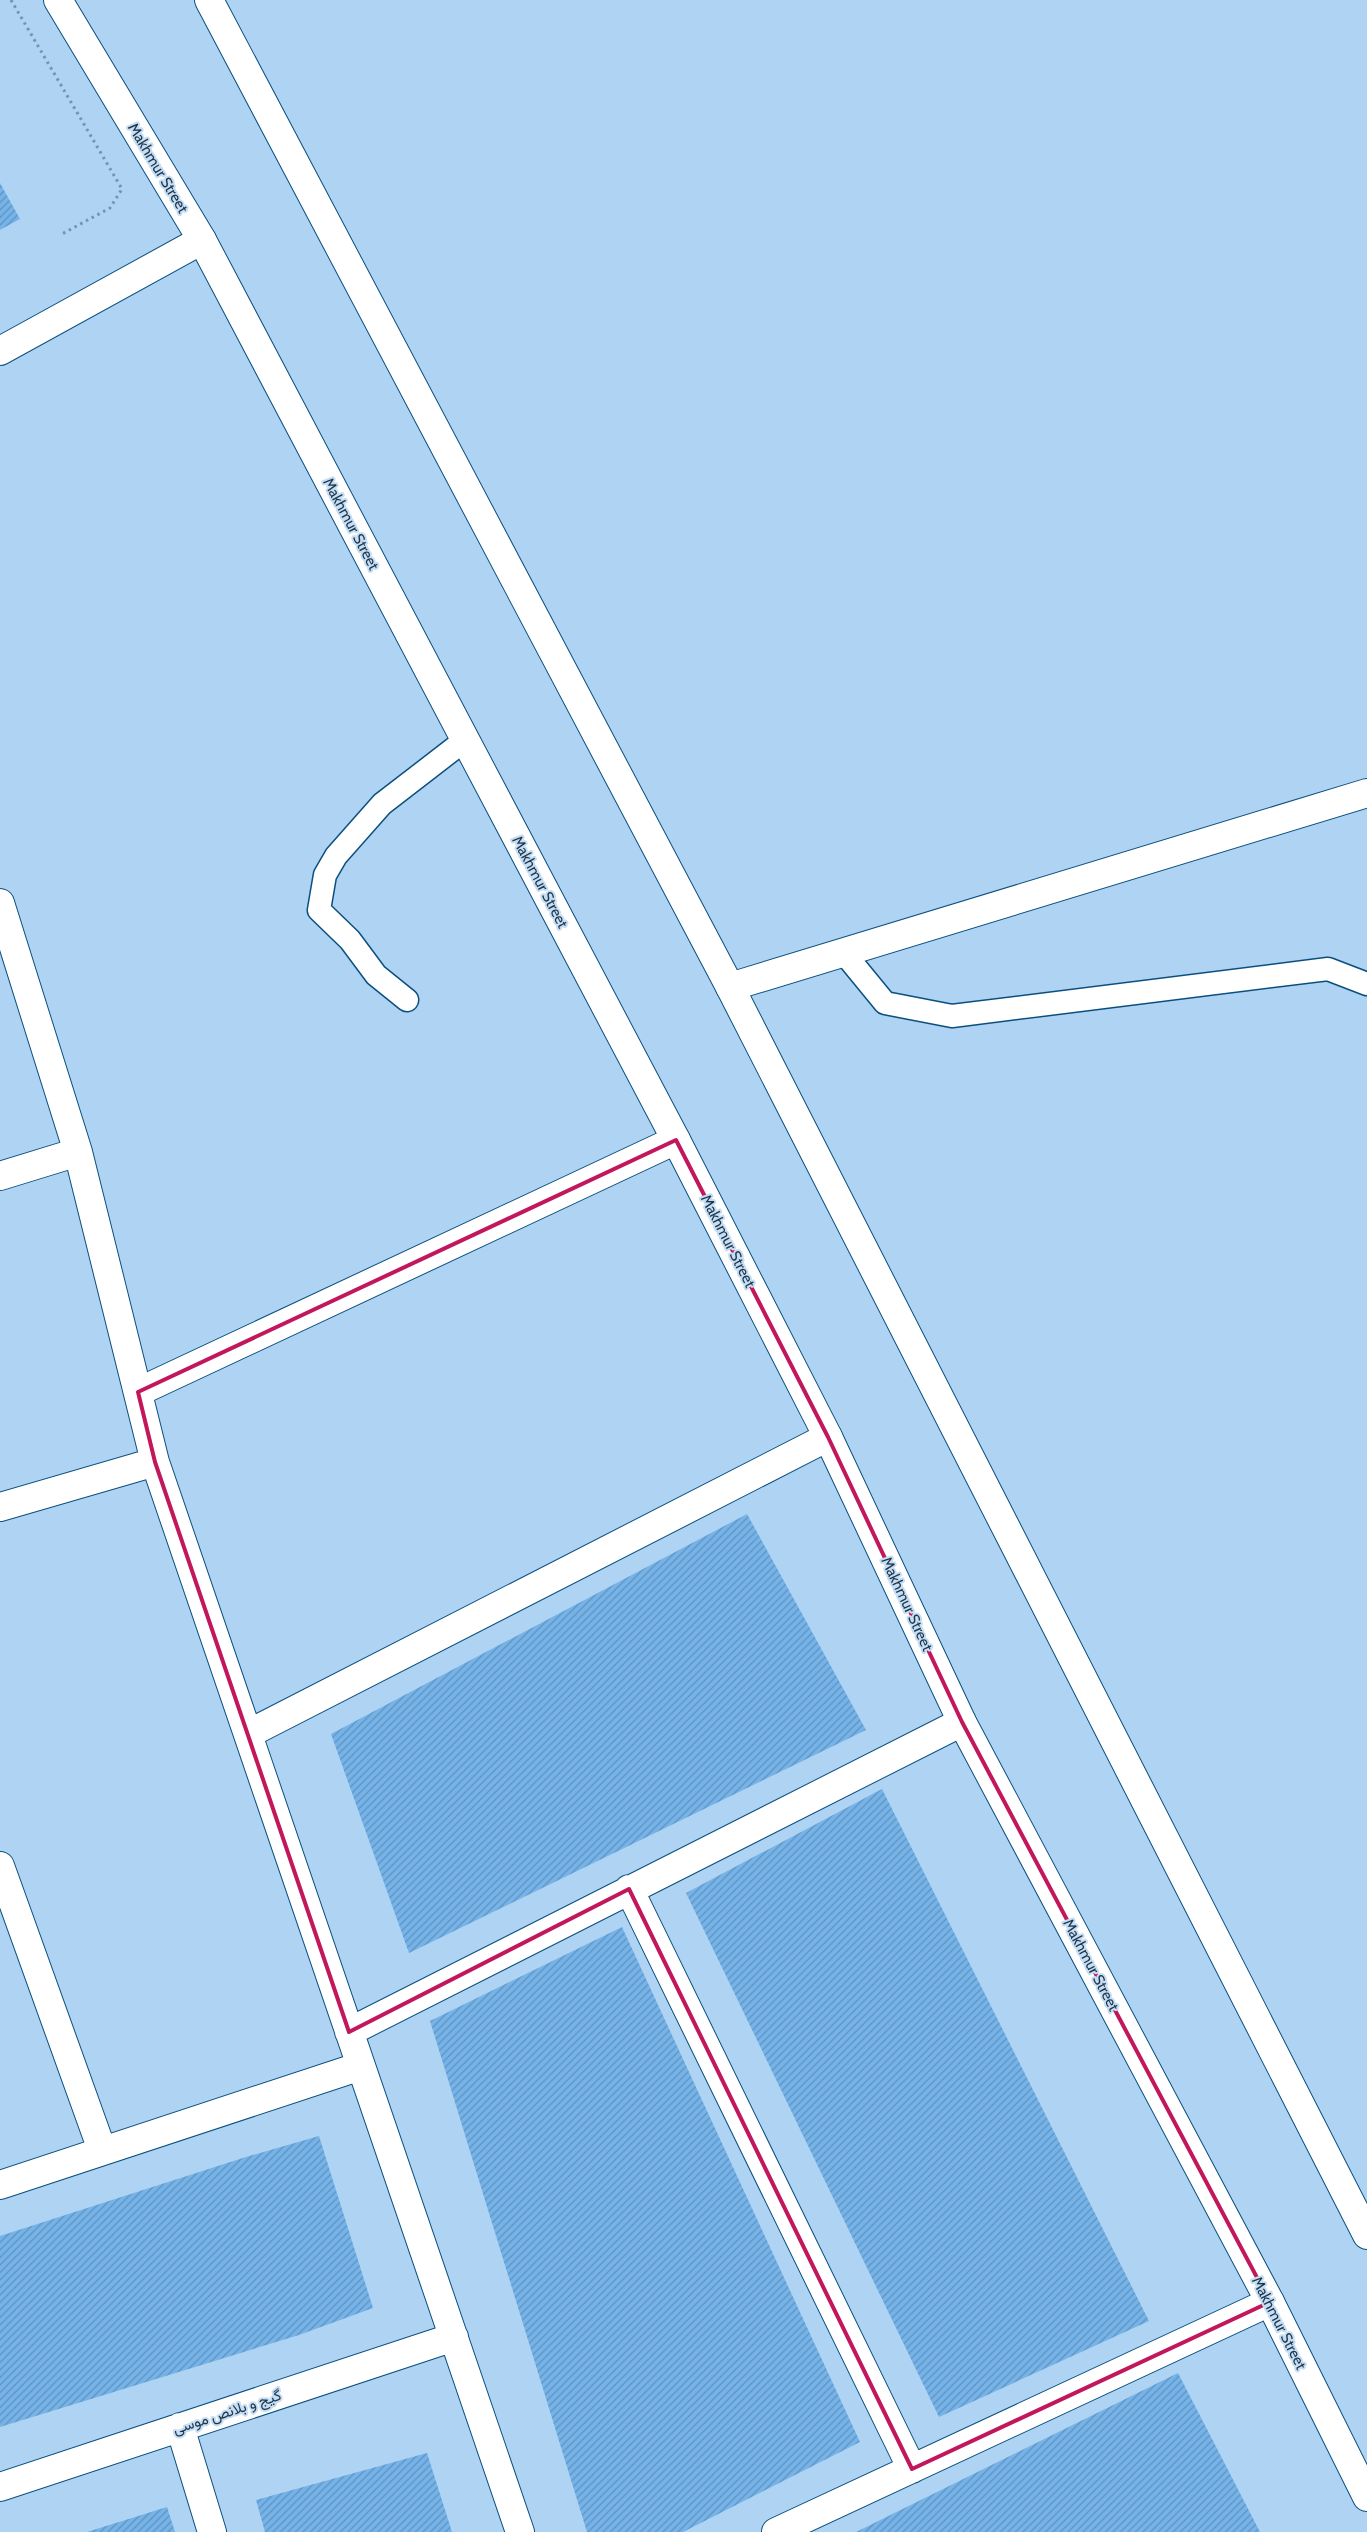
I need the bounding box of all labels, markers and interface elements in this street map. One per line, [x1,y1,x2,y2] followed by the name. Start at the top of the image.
[124,120,192,216] street label: Makhmur Street
[319,475,383,573] street label: Makhmur Street
[508,833,572,931] street label: Makhmur Street
[697,1192,759,1290] street label: Makhmur Street
[877,1554,937,1654] street label: Makhmur Street
[1059,1916,1123,2014] street label: Makhmur Street
[1248,2274,1310,2372] street label: Makhmur Street
[170,2386,284,2440] street label: گيج و بلانص موسى

